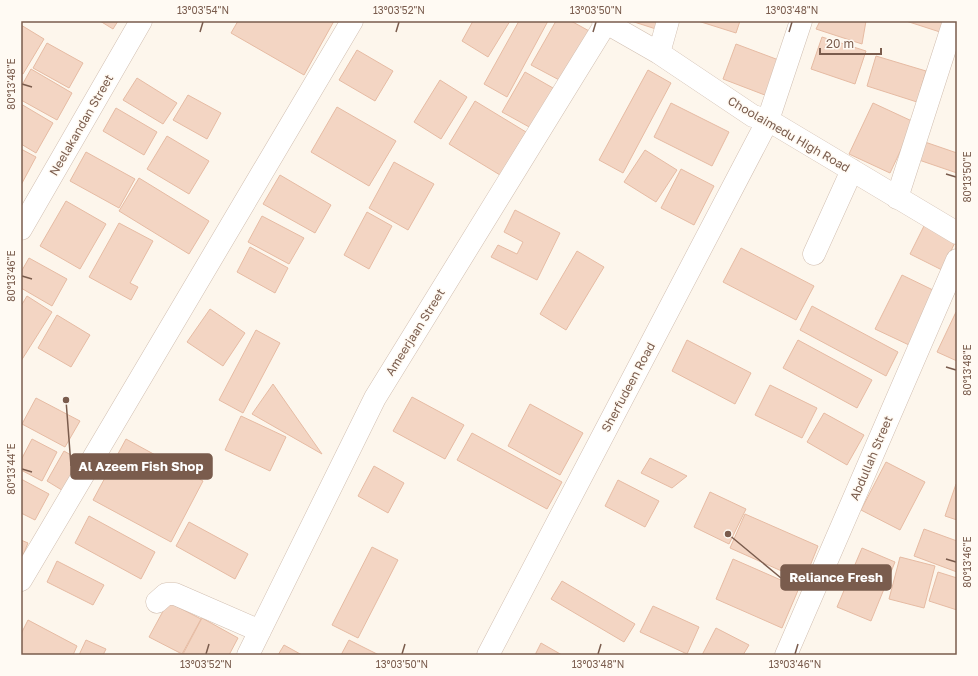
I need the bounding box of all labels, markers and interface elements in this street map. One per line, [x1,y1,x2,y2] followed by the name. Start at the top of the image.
[177,4,229,16] text: 13°03'54"N
[373,4,425,16] text: 13°03'52"N
[570,4,622,16] text: 13°03'50"N
[766,4,818,16] text: 13°03'48"N
[820,30,881,56] scale bar
[826,36,854,51] text: 20 m
[5,58,17,110] text: 80°13'48"E
[46,71,116,178] street label: Neelakandan Street
[725,93,853,175] street label: Choolaimedu High Road
[961,151,973,203] text: 80°13'50"E
[5,250,17,302] text: 80°13'46"E
[382,285,448,378] street label: Ameerjaan Street
[598,339,658,435] street label: Sherfudeen Road
[961,344,973,396] text: 80°13'48"E
[846,413,896,503] street label: Abdullah Street
[5,443,17,495] text: 80°13'44"E
[71,454,212,479] callout: Al Azeem Fish Shop
[79,458,203,474] text: Al Azeem Fish Shop
[961,536,973,588] text: 80°13'46"E
[781,565,891,590] callout: Reliance Fresh
[789,569,883,585] text: Reliance Fresh
[180,658,232,670] text: 13°03'52"N
[376,658,428,670] text: 13°03'50"N
[572,658,624,670] text: 13°03'48"N
[769,658,821,670] text: 13°03'46"N

